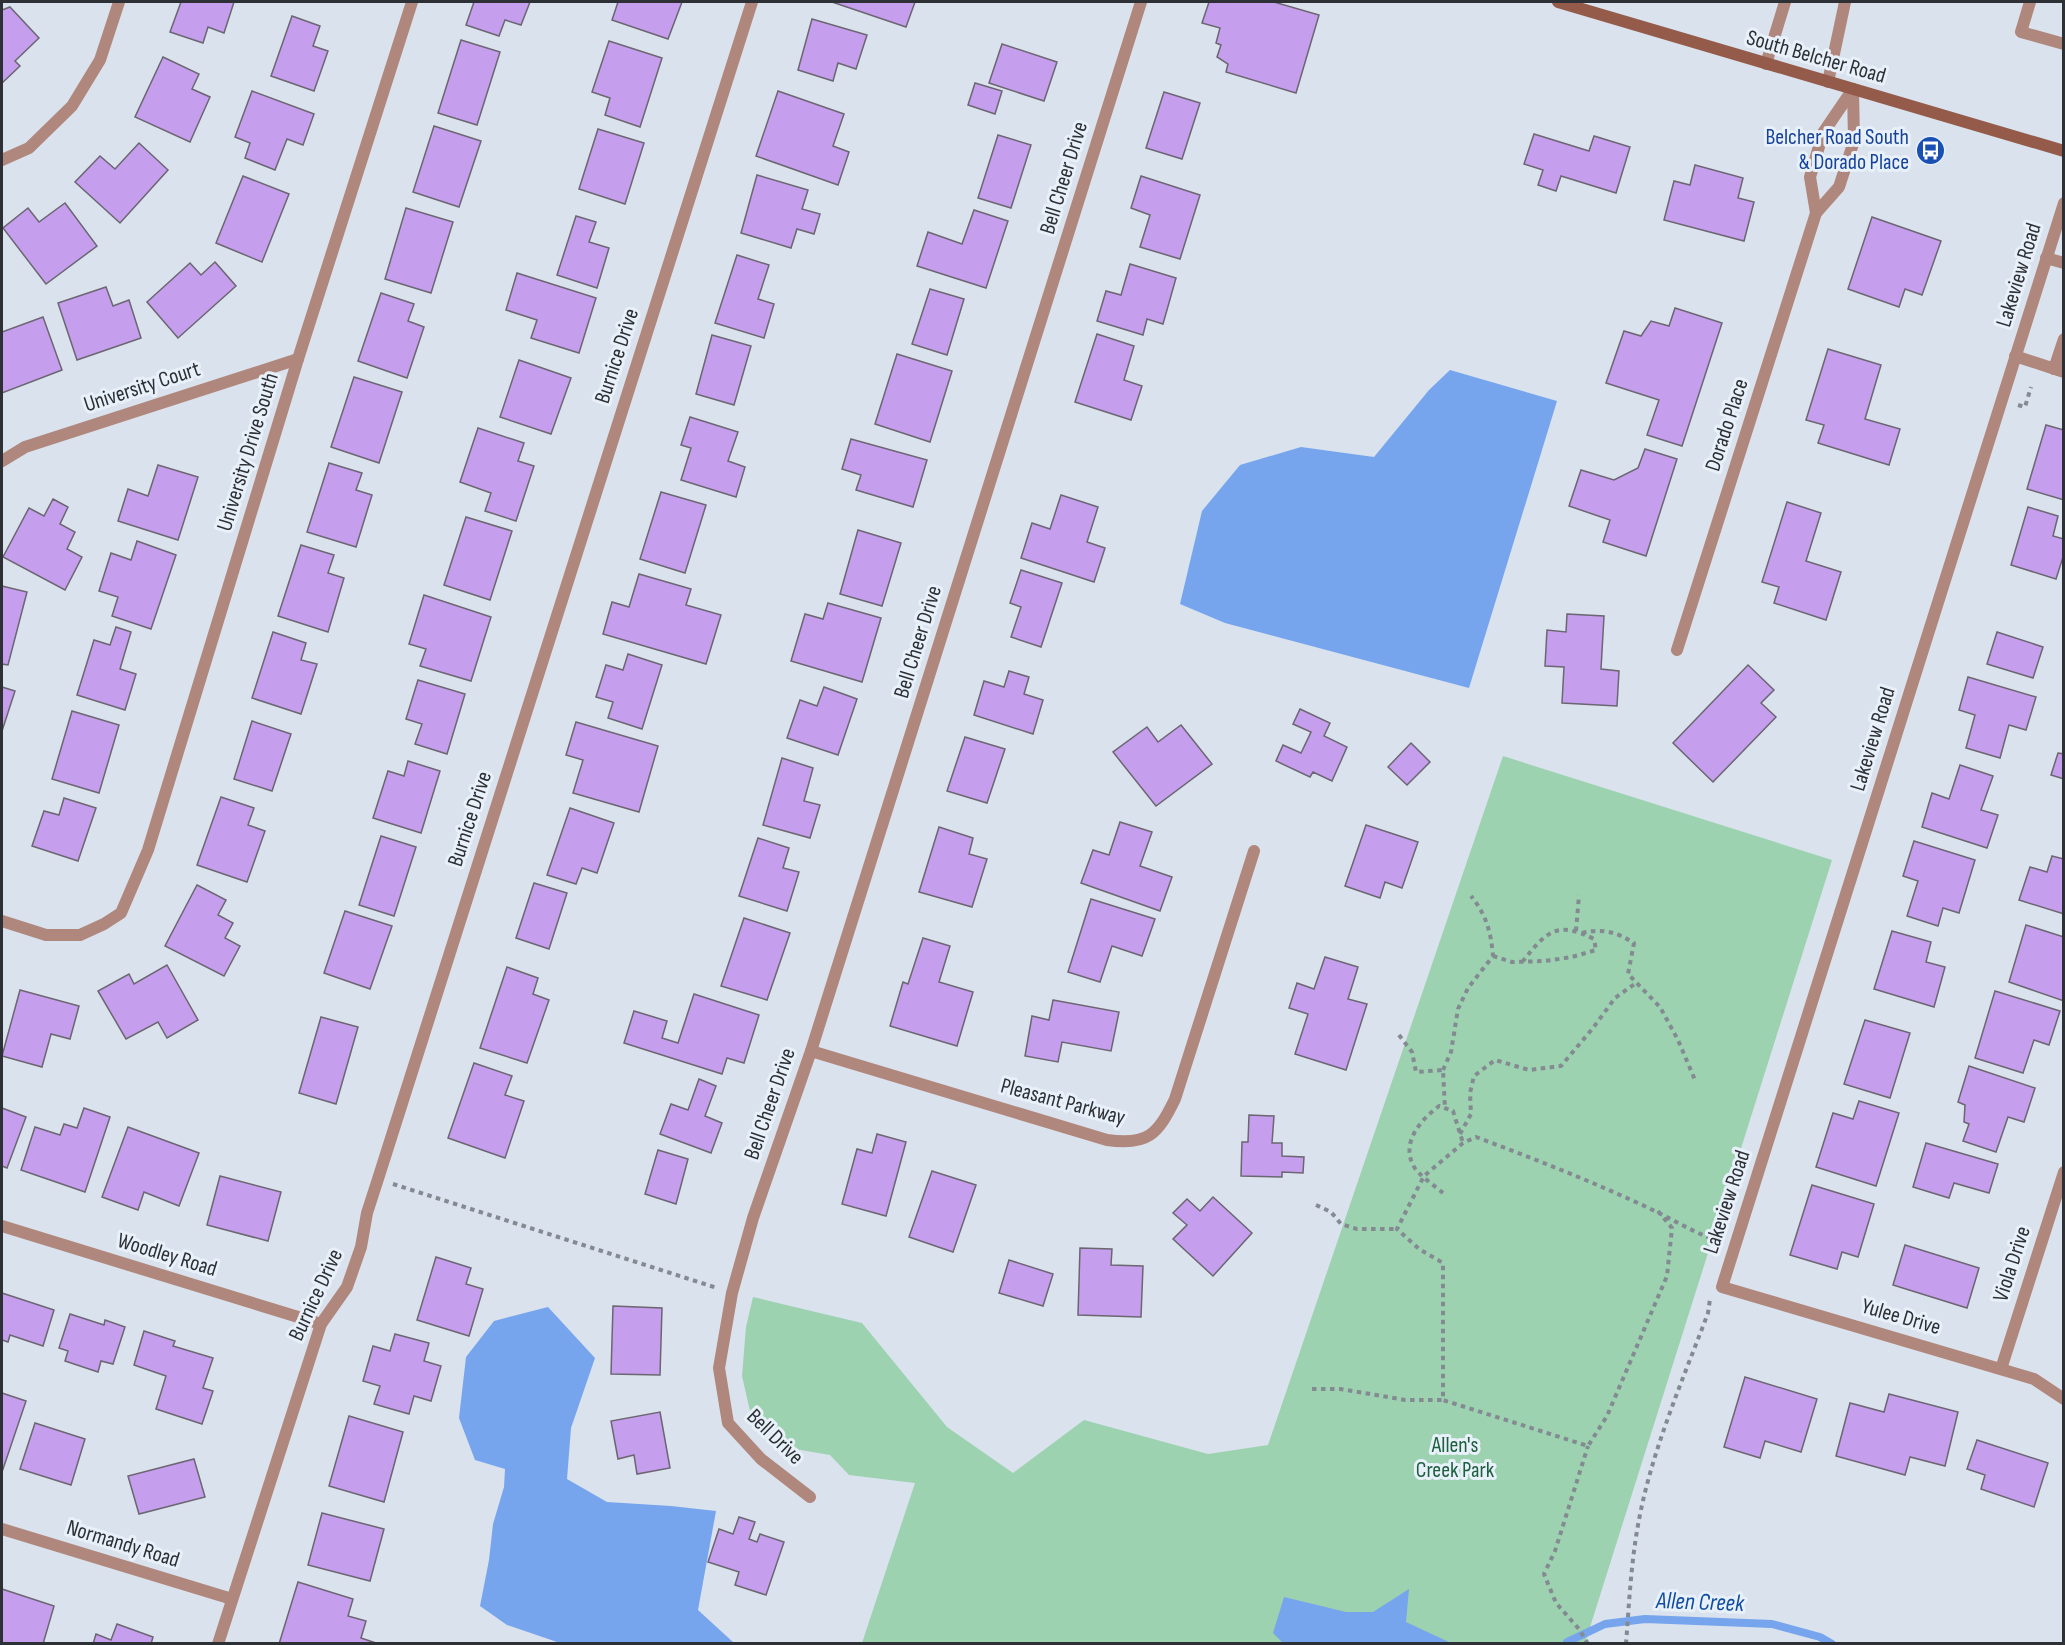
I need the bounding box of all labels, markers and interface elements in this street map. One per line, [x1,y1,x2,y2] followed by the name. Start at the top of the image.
[1743,24,1889,90] street label: South Belcher Road
[1034,118,1094,238] street label: Bell Cheer Drive
[1765,124,1909,176] place label: Belcher Road South & Dorado Place
[1914,134,1946,166] bus stop icon: Belcher Road South & Dorado Place
[1990,220,2048,330] street label: Lakeview Road
[589,305,645,407] street label: Burnice Drive
[81,355,204,418] street label: University Court
[211,370,285,534] street label: University Drive South
[1699,375,1755,475] street label: Dorado Place
[888,582,948,702] street label: Bell Cheer Drive
[1844,684,1902,794] street label: Lakeview Road
[442,768,498,870] street label: Burnice Drive
[738,1045,802,1163] street label: Bell Cheer Drive
[998,1072,1129,1132] street label: Pleasant Parkway
[1698,1147,1756,1257] street label: Lakeview Road
[1987,1223,2037,1305] street label: Viola Drive
[114,1227,220,1283] street label: Woodley Road
[283,1245,349,1345] street label: Burnice Drive
[1858,1293,1944,1341] street label: Yulee Drive
[741,1403,809,1471] street label: Bell Drive
[1416,1432,1495,1484] park label: Allen's Creek Park
[63,1514,183,1574] street label: Normandy Road
[1655,1586,1745,1618] water label: Allen Creek

